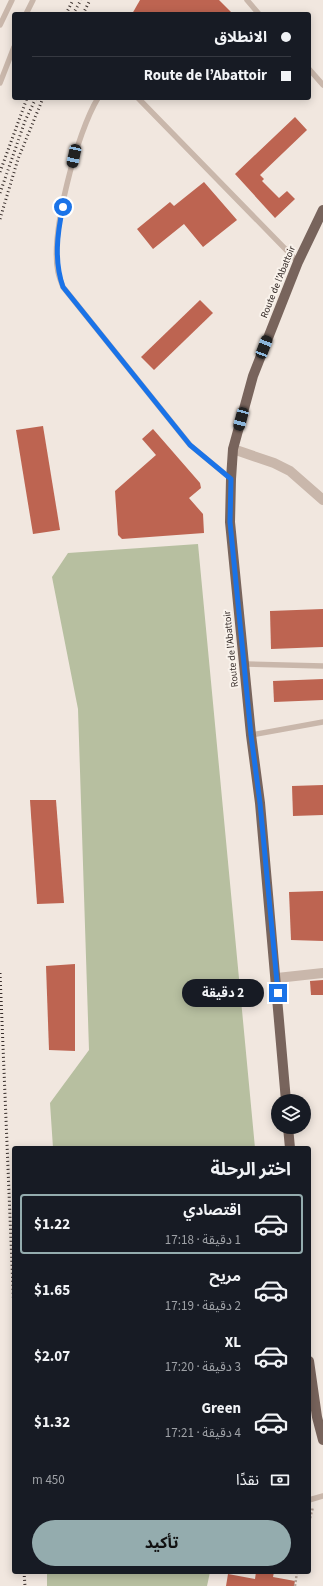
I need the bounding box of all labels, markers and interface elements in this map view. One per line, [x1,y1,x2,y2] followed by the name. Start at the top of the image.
[215,27,267,48] text: الانطلاق
[144,65,267,86] text: Route de l’Abattoir
[66,143,82,169] car
[54,198,72,216] route start
[257,243,299,320] street label: Route de l’Abattoir
[254,334,274,360] car
[232,406,250,432] car
[220,610,242,688] street label: Route de l’Abattoir
[182,979,264,1007] callout: 2 دقيقة
[202,984,244,1002] text: 2 دقيقة
[269,984,287,1002] route end
[271,1094,311,1134] map controls
[271,1094,311,1134] button: layers
[211,1157,291,1182] text: اختر الرحلة
[183,1200,241,1221] text: اقتصادي
[253,1206,289,1242] icon: car
[34,1214,70,1235] text: $1.22
[165,1231,241,1249] text: 1 دقيقة · 17:18
[209,1266,241,1287] text: مريح
[253,1272,289,1308] icon: car
[34,1280,70,1301] text: $1.65
[165,1297,241,1315] text: 2 دقيقة · 17:19
[225,1332,241,1353] text: XL
[253,1338,289,1374] icon: car
[34,1346,70,1367] text: $2.07
[165,1358,241,1376] text: 3 دقيقة · 17:20
[201,1398,241,1419] text: Green
[253,1404,289,1440] icon: car
[34,1412,70,1433] text: $1.32
[165,1424,241,1442] text: 4 دقيقة · 17:21
[269,1469,291,1491] icon: cash
[236,1470,259,1491] text: نقدًا
[32,1471,65,1489] text: 450 m
[32,1520,291,1566] button: تأكيد

